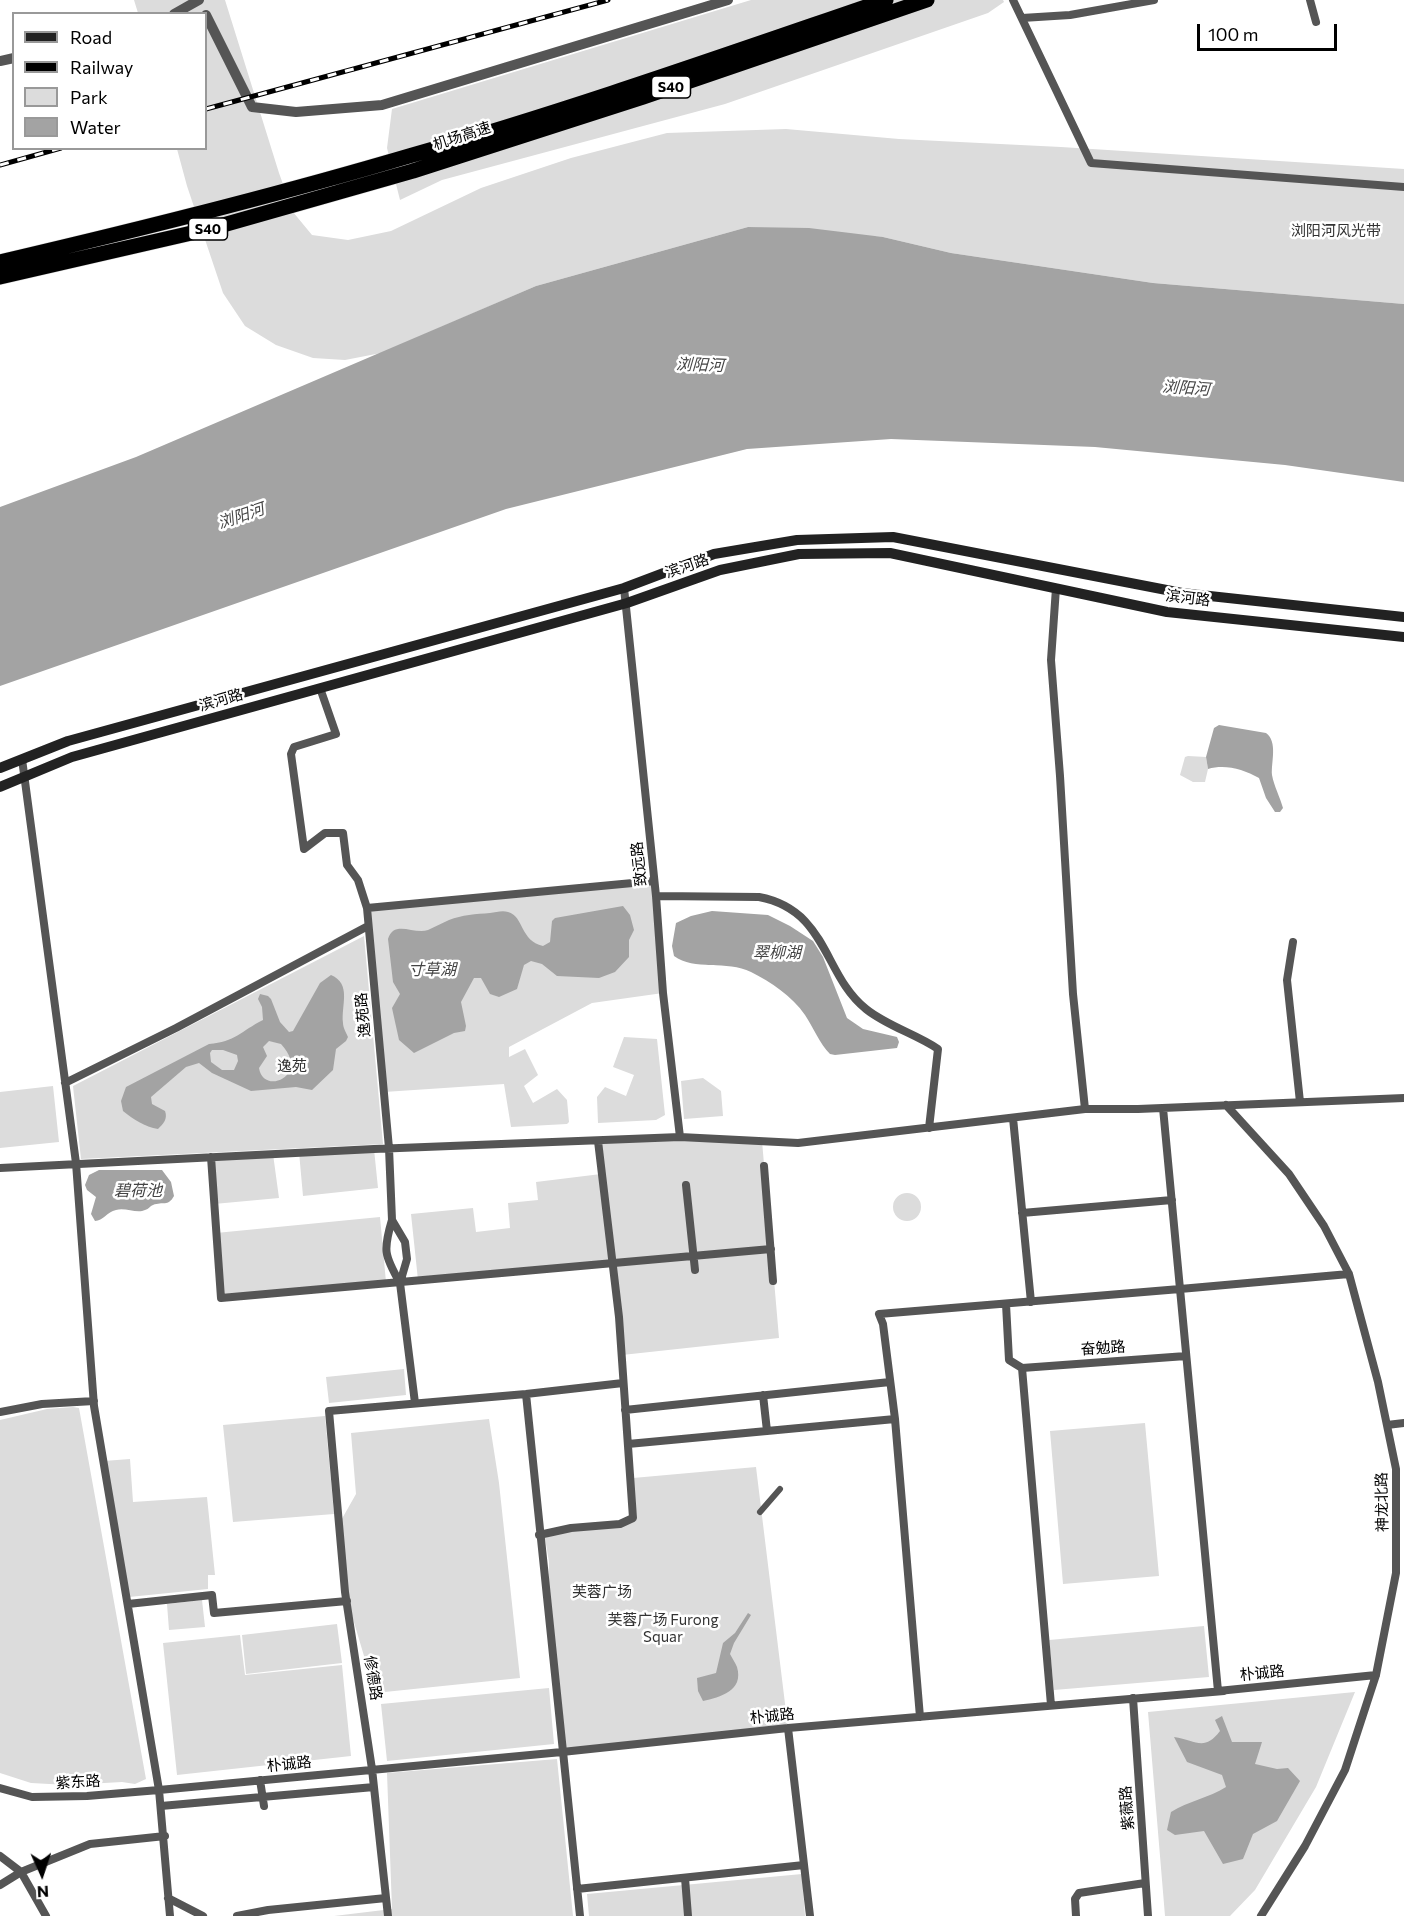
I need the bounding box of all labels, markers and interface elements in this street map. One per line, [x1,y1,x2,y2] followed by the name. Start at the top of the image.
[12,12,207,150] legend
[1200,12,1340,50] scale bar
[1208,23,1258,45] text: 100 m
[70,26,112,48] text: Road
[70,56,133,78] text: Railway
[652,76,690,98] road number: S40
[70,86,108,108] text: Park
[70,116,121,138] text: Water
[431,118,493,154] street label: 机场高速
[188,218,228,240] road number: S40
[1291,222,1381,240] park label: 浏阳河风光带
[676,355,724,375] water label: 浏阳河
[1161,377,1211,399] water label: 浏阳河
[215,499,267,533] water label: 浏阳河
[663,550,711,582] street label: 滨河路
[1165,586,1211,610] street label: 滨河路
[197,685,245,715] street label: 滨河路
[628,841,650,887] street label: 致远路
[753,943,801,963] water label: 翠柳湖
[408,960,456,980] water label: 寸草湖
[352,992,374,1038] street label: 逸苑路
[277,1057,307,1075] park label: 逸苑
[114,1181,162,1201] water label: 碧荷池
[1080,1337,1126,1359] street label: 奋勉路
[1372,1472,1392,1532] street label: 神龙北路
[572,1583,632,1601] park label: 芙蓉广场
[607,1611,719,1646] park label: 芙蓉广场 Furong Squar
[361,1654,385,1702] street label: 修德路
[1239,1662,1285,1684] street label: 朴诚路
[749,1705,795,1727] street label: 朴诚路
[266,1753,312,1775] street label: 朴诚路
[55,1772,101,1792] street label: 紫东路
[1116,1785,1138,1831] street label: 紫薇路
[12,1844,72,1904] north arrow
[36,1883,49,1902] text: N

